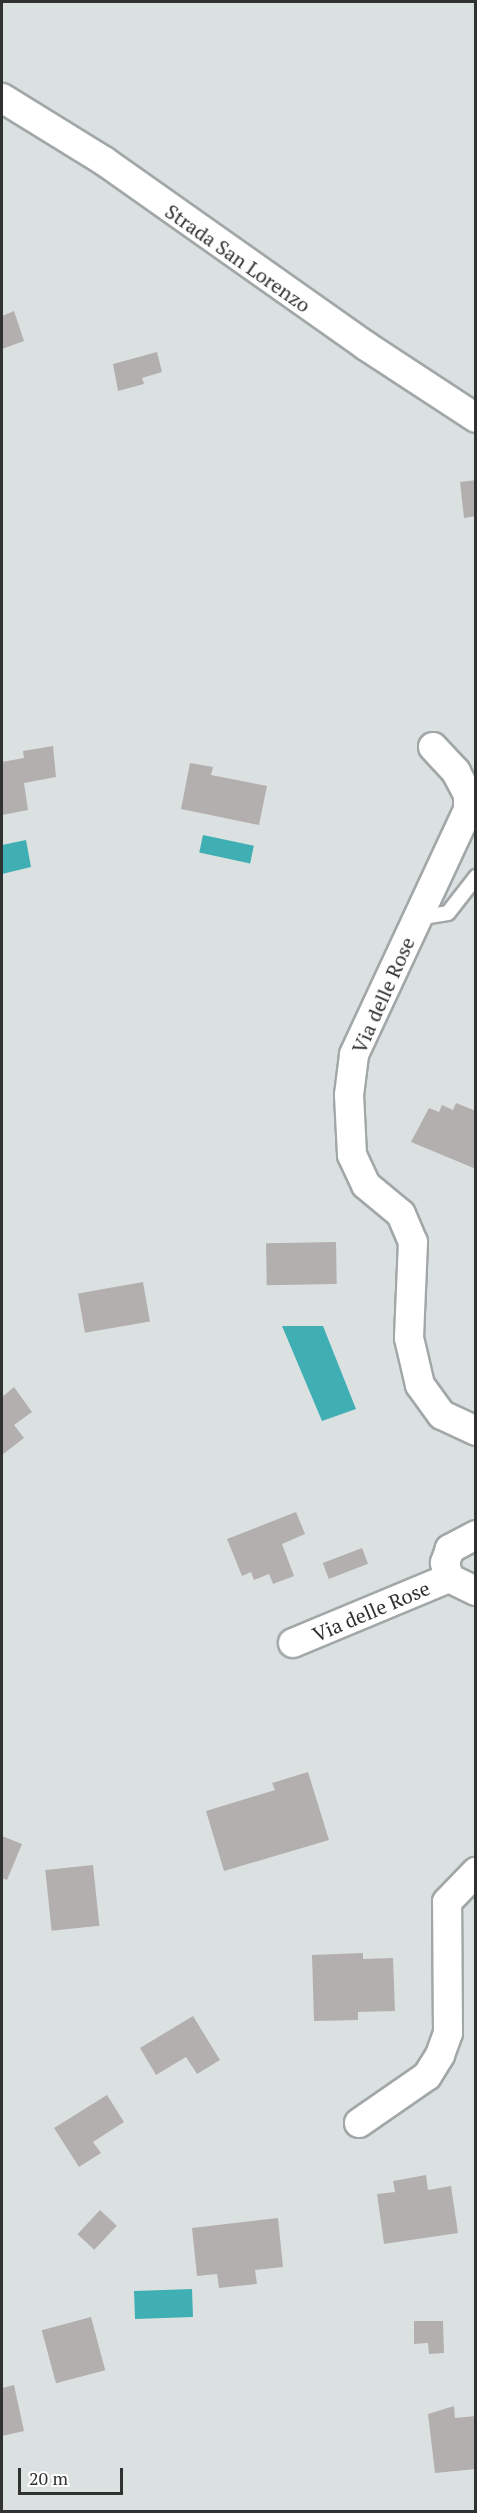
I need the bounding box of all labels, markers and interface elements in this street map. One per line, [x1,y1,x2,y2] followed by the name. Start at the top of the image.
[161,199,315,317] street label: Strada San Lorenzo
[347,933,419,1057] street label: Via delle Rose
[309,1576,433,1646] street label: Via delle Rose
[21,2456,126,2494] scale bar
[29,2466,68,2490] text: 20 m

